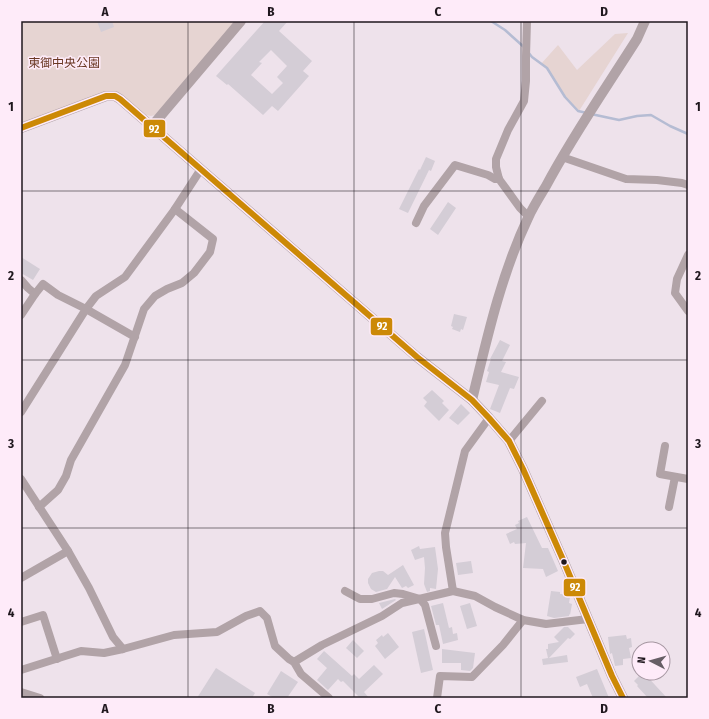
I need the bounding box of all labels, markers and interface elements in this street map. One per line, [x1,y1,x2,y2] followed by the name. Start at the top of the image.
[100,4,109,19] text: A
[267,4,275,19] text: B
[435,4,442,19] text: C
[600,4,608,19] text: D
[28,56,100,70] park label: 東御中央公園
[8,99,14,114] text: 1
[695,99,701,114] text: 1
[143,119,166,138] line badge: 92
[149,123,159,136] text: 92
[7,268,14,283] text: 2
[694,268,701,283] text: 2
[370,317,393,336] line badge: 92
[377,320,387,333] text: 92
[7,436,14,451] text: 3
[694,436,701,451] text: 3
[559,557,569,567] unlabelled marker
[563,578,586,597] line badge: 92
[570,581,580,594] text: 92
[8,605,15,620] text: 4
[695,605,702,620] text: 4
[631,641,671,681] north arrow
[635,656,648,664] text: N
[100,701,109,716] text: A
[267,701,275,716] text: B
[435,701,442,716] text: C
[600,701,608,716] text: D

